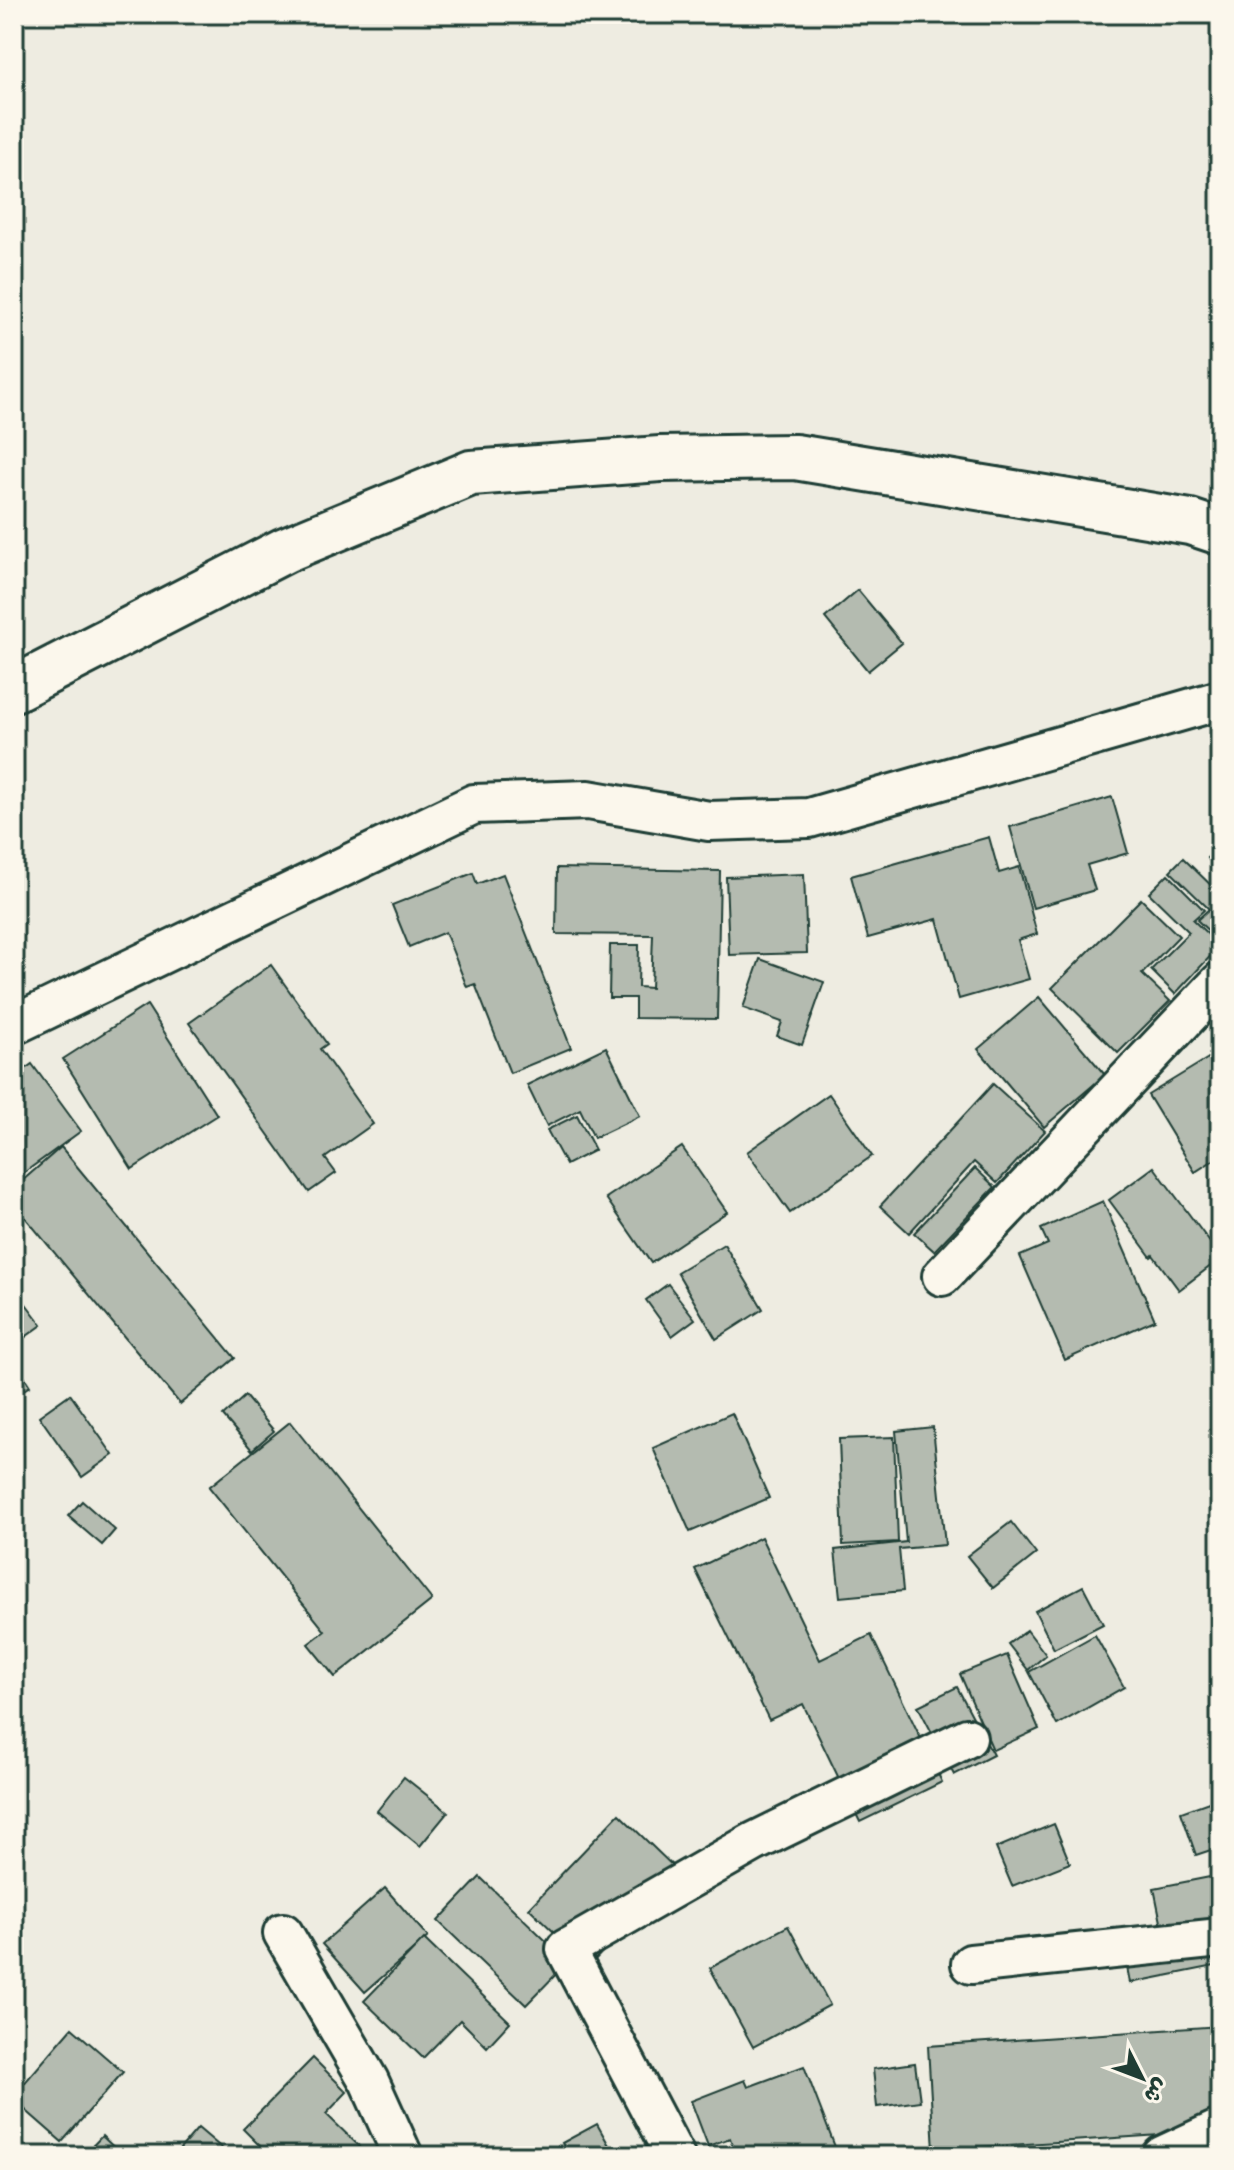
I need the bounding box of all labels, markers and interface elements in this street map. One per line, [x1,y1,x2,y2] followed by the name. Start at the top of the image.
[1102,2038,1182,2118] north arrow
[1138,2073,1174,2108] text: ش

